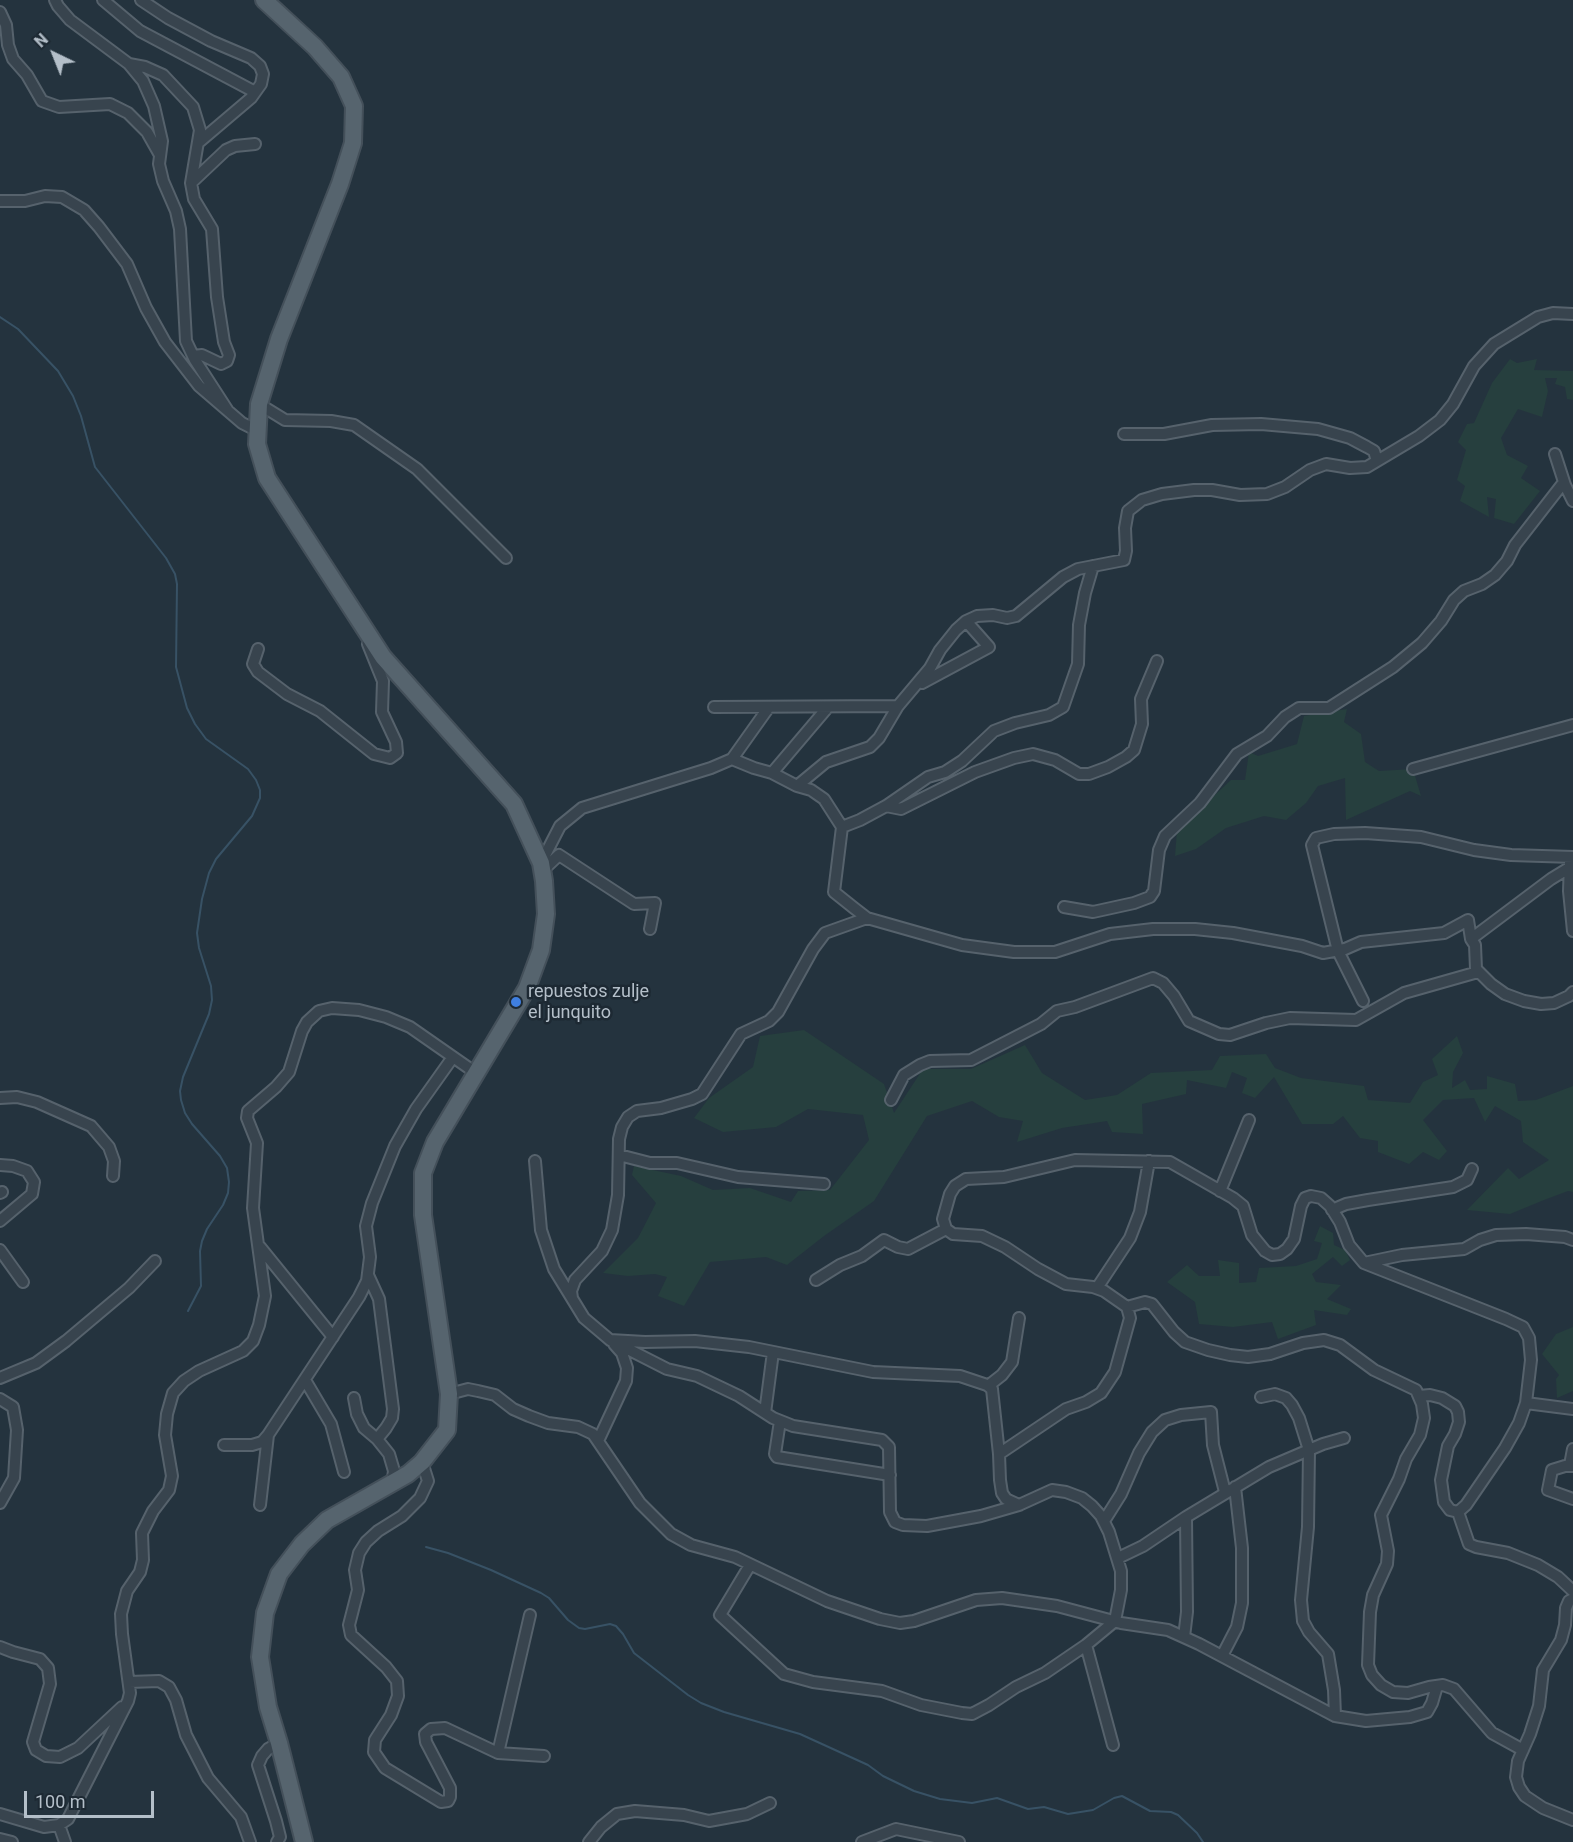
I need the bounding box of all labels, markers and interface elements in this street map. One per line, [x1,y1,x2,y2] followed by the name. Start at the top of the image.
[24,24,84,84] north arrow
[31,30,52,51] text: N
[528,981,649,1024] place label: repuestos zulje el junquito
[509,995,523,1009] marker: repuestos zulje el junquito
[27,1779,158,1817] scale bar
[35,1791,86,1812] text: 100 m

